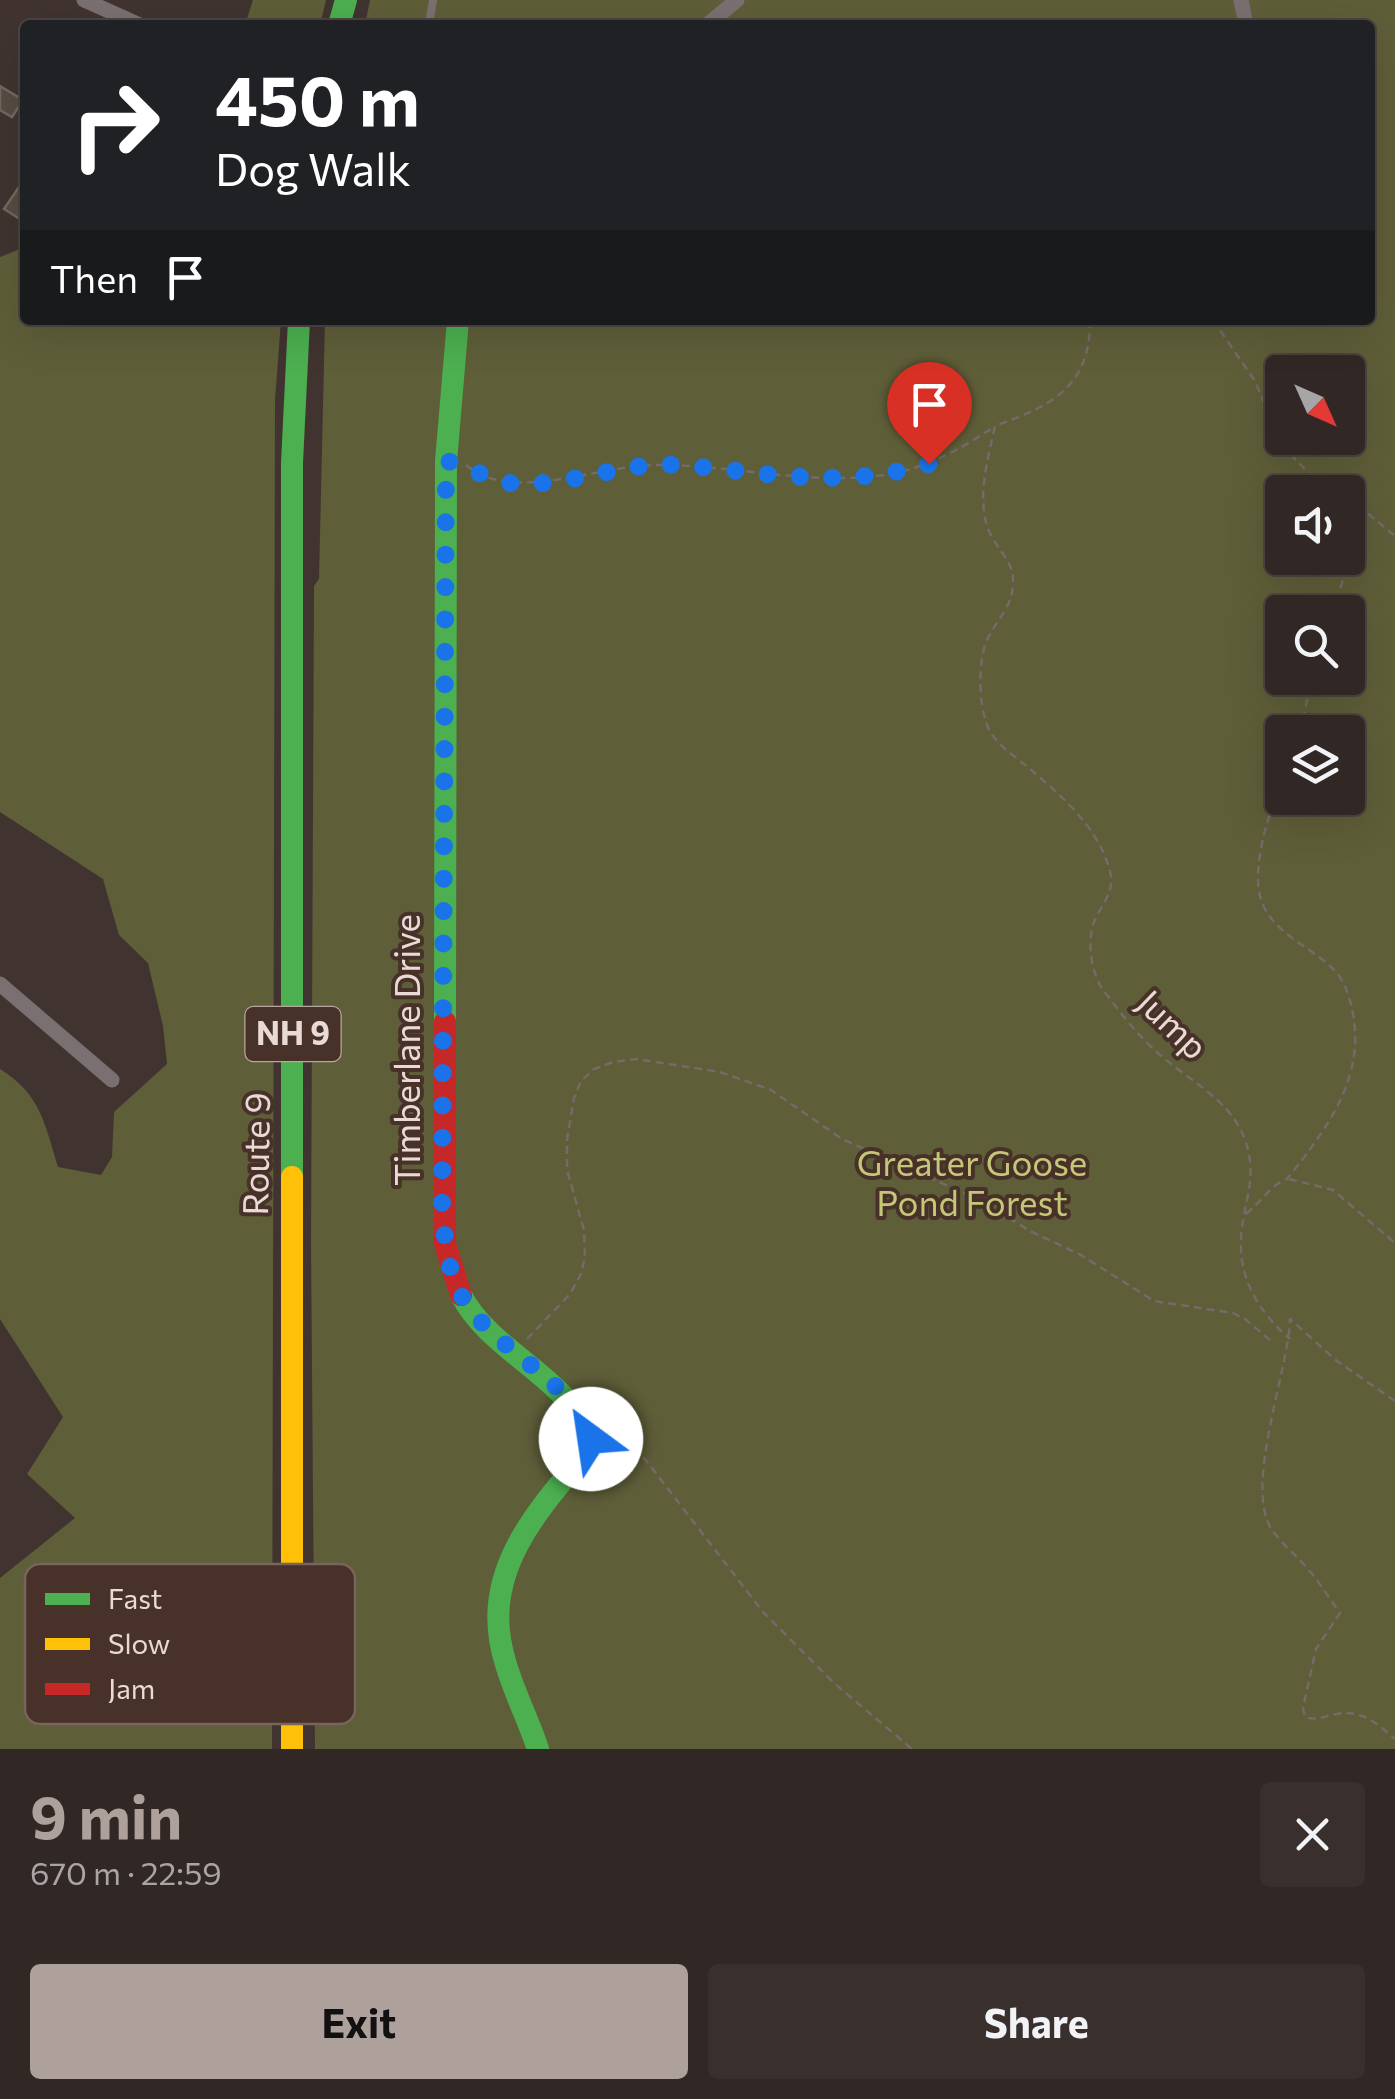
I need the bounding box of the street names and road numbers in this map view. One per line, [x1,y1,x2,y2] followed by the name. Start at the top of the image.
[384,914,427,1186] street label: Timberlane Drive
[1130,980,1218,1067] street label: Jump
[246,1007,340,1061] road number: NH 9
[232,1092,277,1216] street label: Route 9

